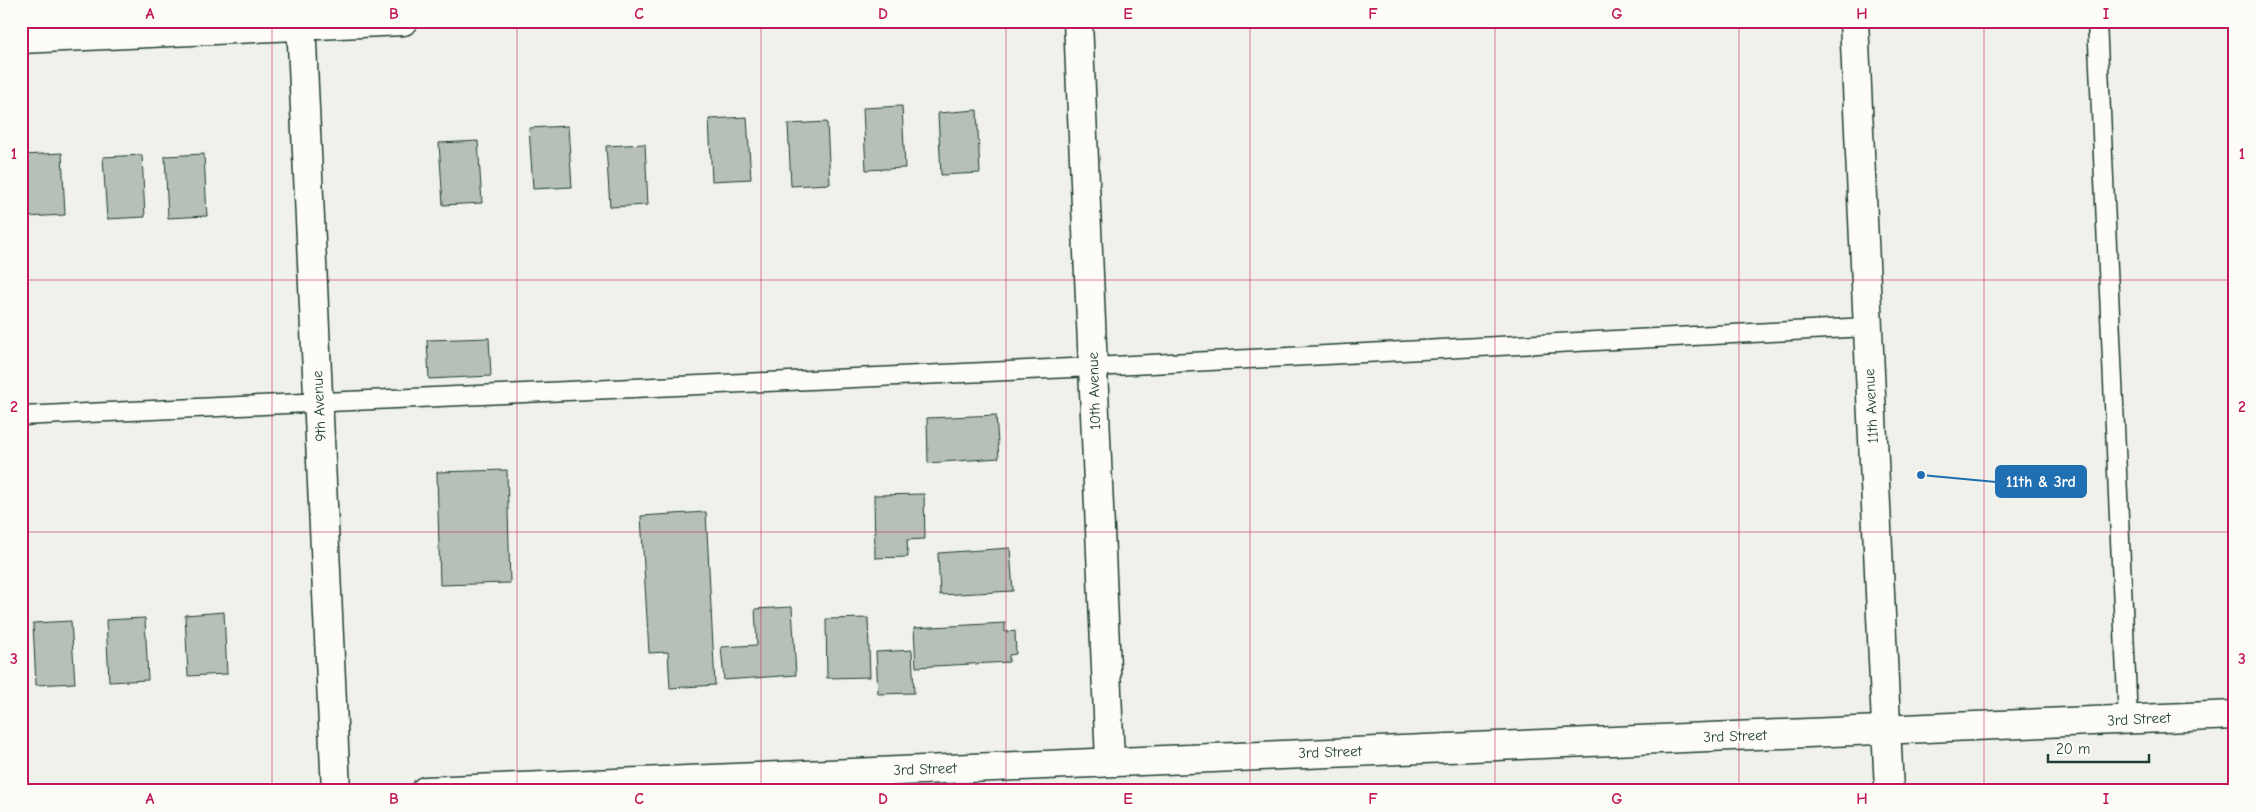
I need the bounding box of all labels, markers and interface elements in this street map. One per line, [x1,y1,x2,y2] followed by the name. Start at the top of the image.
[146,5,155,23] text: A
[389,5,399,23] text: B
[634,5,644,23] text: C
[878,5,888,23] text: D
[1123,5,1133,23] text: E
[1368,5,1378,23] text: F
[1611,5,1623,23] text: G
[1856,5,1868,23] text: H
[2103,5,2109,23] text: I
[11,145,17,163] text: 1
[2239,145,2245,163] text: 1
[1084,351,1104,430] street label: 10th Avenue
[1860,368,1882,444] street label: 11th Avenue
[308,370,330,442] street label: 9th Avenue
[10,398,18,416] text: 2
[2238,398,2246,416] text: 2
[1996,466,2086,497] callout: 11th & 3rd
[2006,473,2076,491] text: 11th & 3rd
[10,650,18,668] text: 3
[2238,650,2246,668] text: 3
[2107,708,2172,730] street label: 3rd Street
[1703,726,1768,746] street label: 3rd Street
[2048,732,2150,764] scale bar
[2056,740,2090,758] text: 20 m
[1298,742,1363,762] street label: 3rd Street
[893,759,958,779] street label: 3rd Street
[146,790,155,808] text: A
[389,790,399,808] text: B
[634,790,644,808] text: C
[878,790,888,808] text: D
[1123,790,1133,808] text: E
[1368,790,1378,808] text: F
[1611,790,1623,808] text: G
[1856,790,1868,808] text: H
[2103,790,2109,808] text: I

